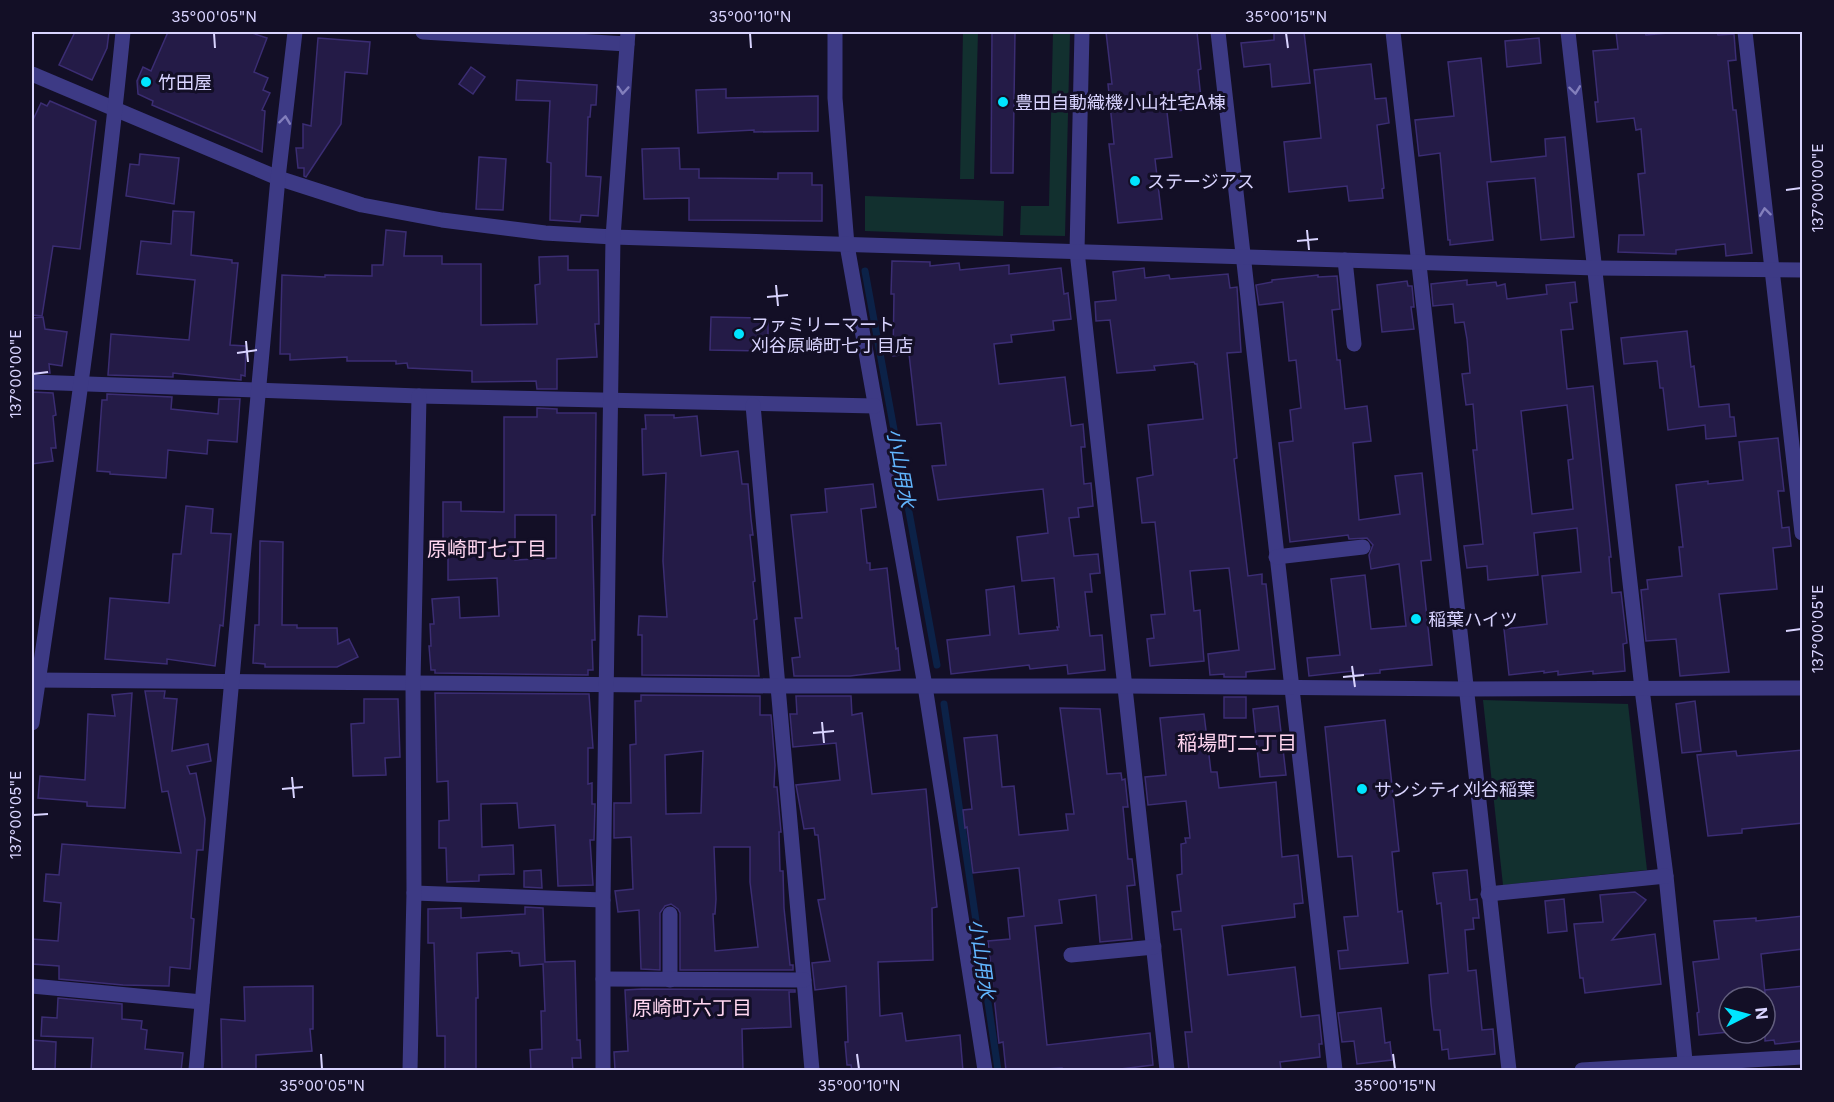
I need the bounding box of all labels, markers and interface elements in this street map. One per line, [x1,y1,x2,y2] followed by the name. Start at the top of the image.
[171,7,257,26] text: 35°00'05"N
[709,7,791,26] text: 35°00'10"N
[1245,7,1327,26] text: 35°00'15"N
[158,72,212,93] place label: 竹田屋
[139,75,153,89] marker: 竹田屋
[617,85,630,94] one-way arrow
[1568,85,1581,94] one-way arrow
[1015,92,1225,113] place label: 豊田自動織機小山社宅A棟
[996,95,1010,109] marker: 豊田自動織機小山社宅A棟
[278,116,290,125] one-way arrow
[1808,143,1827,233] text: 137°00'00"E
[1147,171,1255,192] place label: ステージアス
[1128,174,1142,188] marker: ステージアス
[1760,208,1772,217] one-way arrow
[751,314,913,356] place label: ファミリーマート 刈谷原崎町七丁目店
[732,327,746,341] marker: ファミリーマート 刈谷原崎町七丁目店
[6,329,25,419] text: 137°00'00"E
[882,427,920,511] water label: 小山用水
[427,537,547,561] district label: 原崎町七丁目
[1808,585,1827,673] text: 137°00'05"E
[1428,609,1518,630] place label: 稲葉ハイツ
[1409,612,1423,626] marker: 稲葉ハイツ
[1177,731,1297,755] district label: 稲場町二丁目
[6,771,25,859] text: 137°00'05"E
[1374,779,1535,800] place label: サンシティ刈谷稲葉
[1355,782,1369,796] marker: サンシティ刈谷稲葉
[965,918,1000,1002] water label: 小山用水
[1717,985,1777,1045] north arrow
[632,996,752,1020] district label: 原崎町六丁目
[1751,1006,1773,1021] text: N
[279,1076,365,1095] text: 35°00'05"N
[818,1076,900,1095] text: 35°00'10"N
[1354,1076,1436,1095] text: 35°00'15"N

